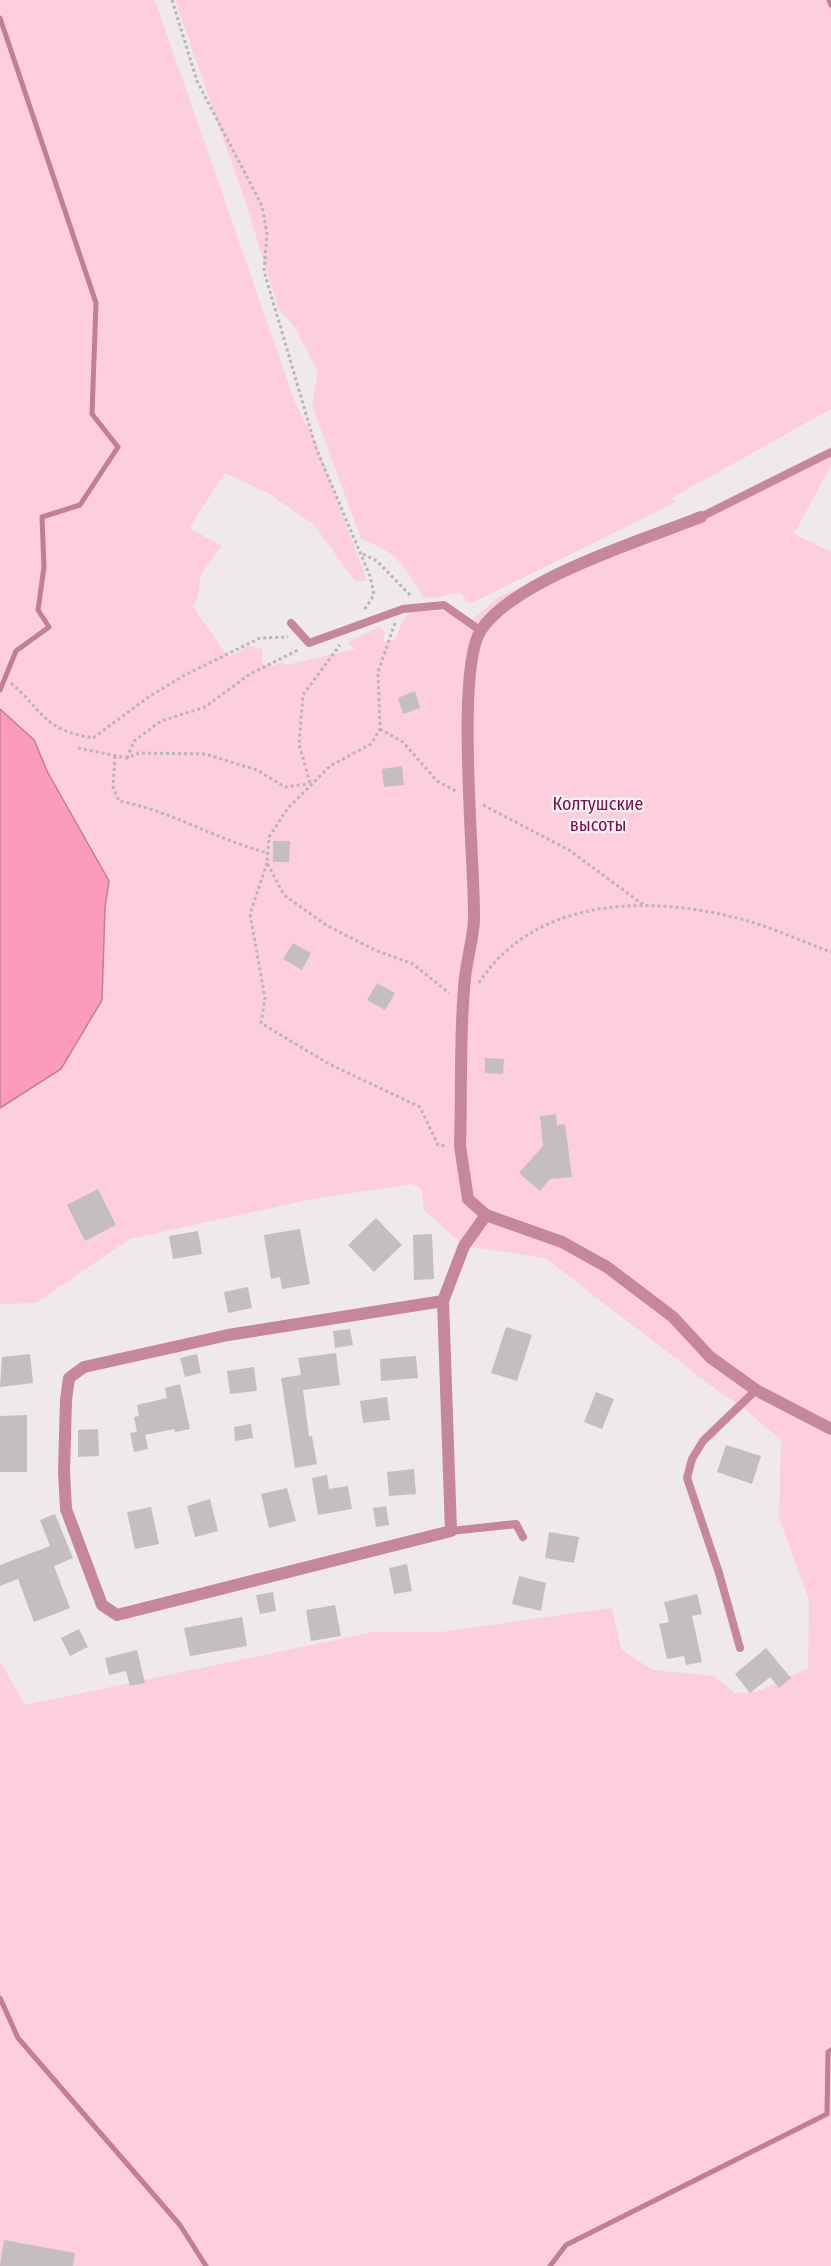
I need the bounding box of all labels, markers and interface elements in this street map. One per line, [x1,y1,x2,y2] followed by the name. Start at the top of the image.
[553,793,644,836] park label: Колтушские высоты

